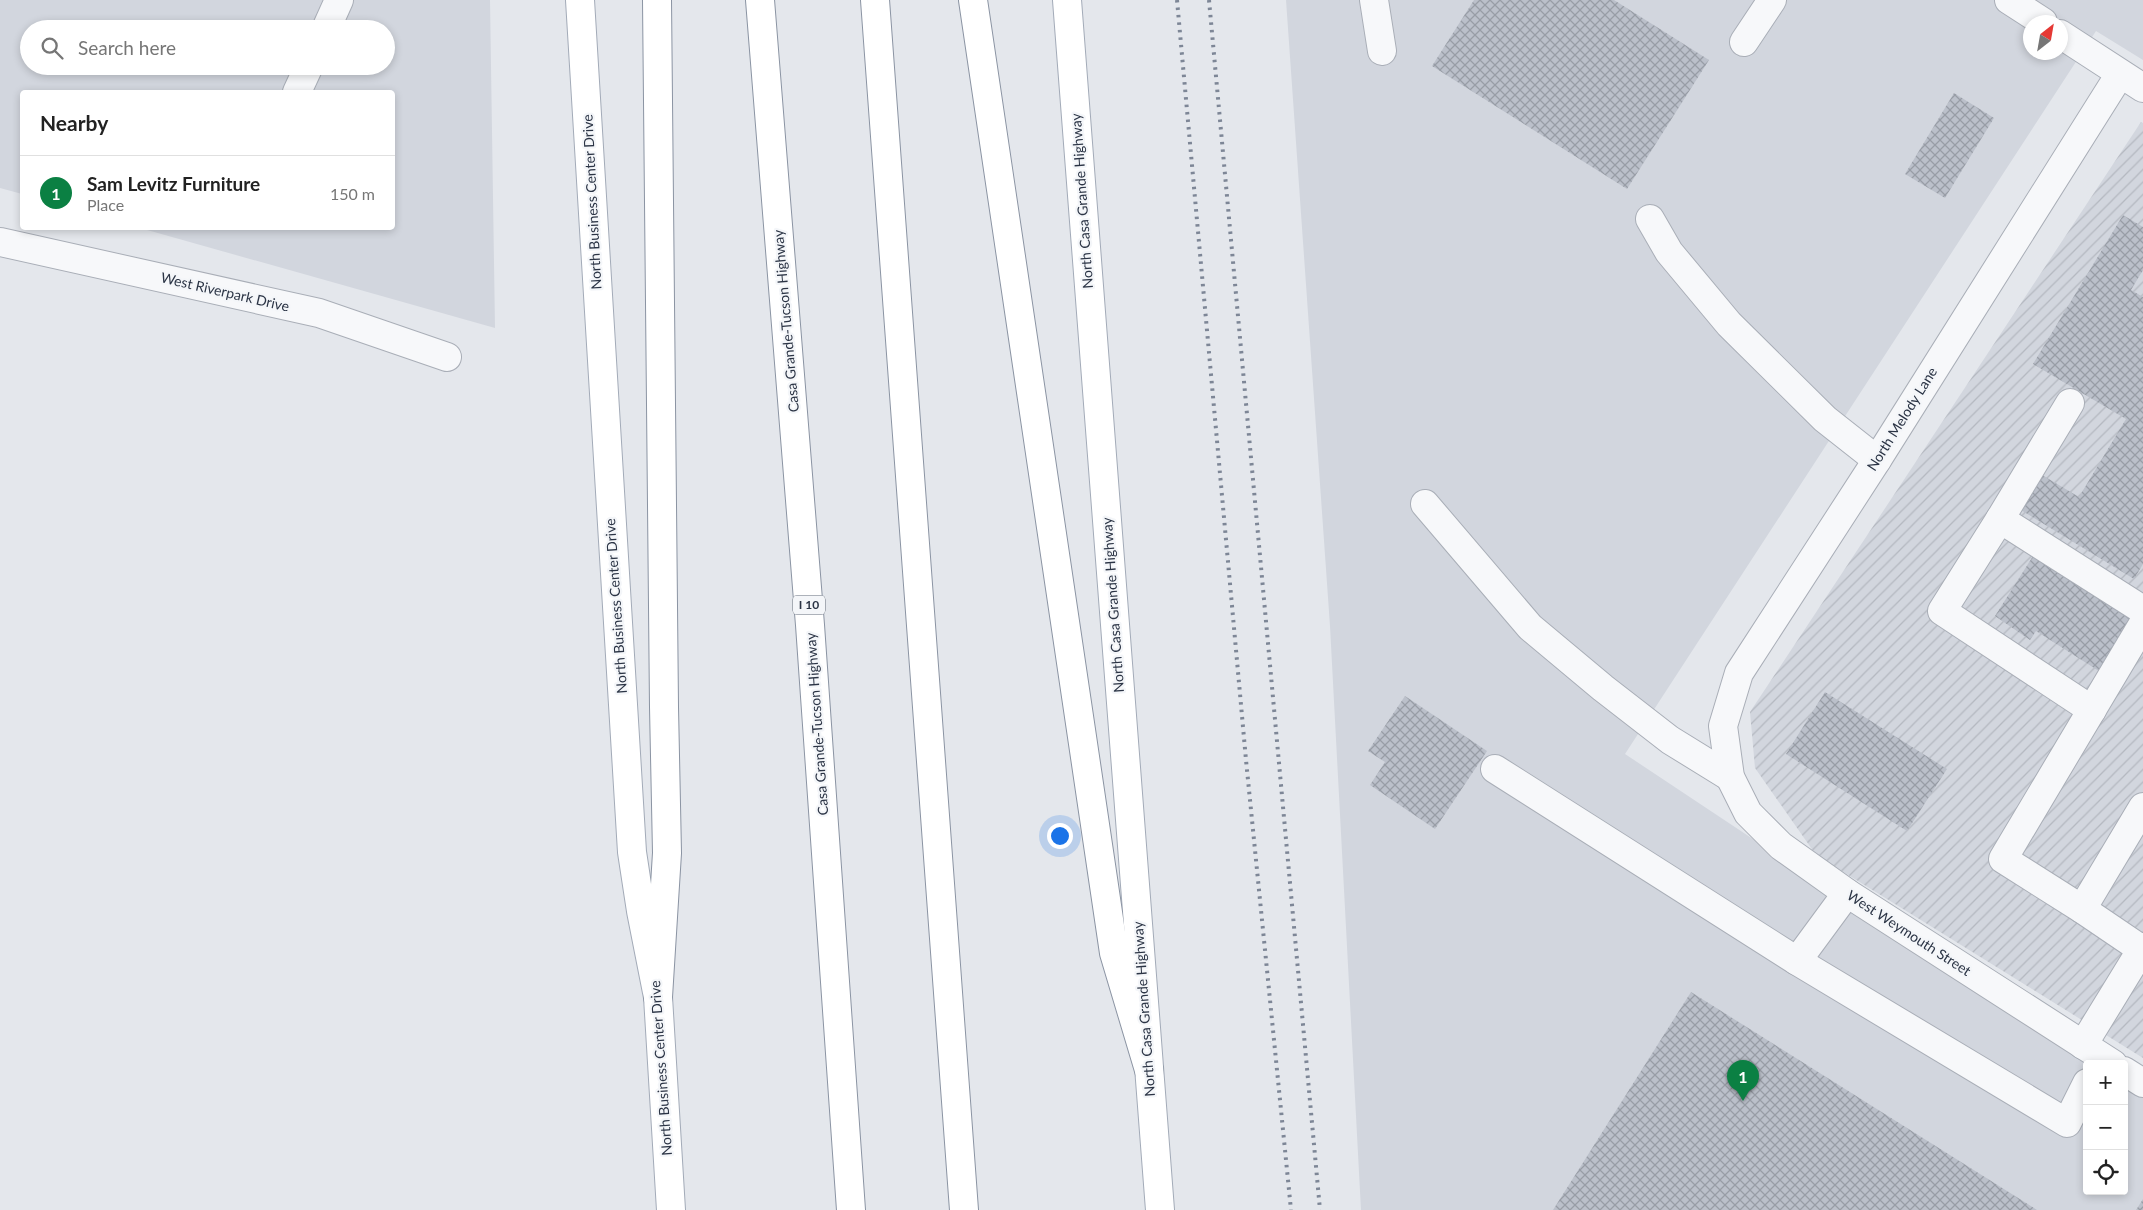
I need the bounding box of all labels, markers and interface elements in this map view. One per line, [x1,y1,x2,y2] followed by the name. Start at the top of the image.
[2023,15,2068,60] north arrow
[20,20,395,75] search box
[38,34,66,62] icon: search
[78,36,176,59] text: Search here
[40,110,108,135] text: Nearby
[1067,112,1096,289] street label: North Casa Grande Highway
[578,114,605,290] street label: North Business Center Drive
[87,172,260,195] text: Sam Levitz Furniture
[51,184,61,203] text: 1
[330,184,375,203] text: 150 m
[87,195,124,214] text: Place
[769,228,802,413] street label: Casa Grande-Tucson Highway
[159,268,291,315] street label: West Riverpark Drive
[1863,364,1940,474] street label: North Melody Lane
[1098,516,1127,693] street label: North Casa Grande Highway
[601,518,630,694] street label: North Business Center Drive
[793,596,825,614] road number: I 10
[802,631,831,816] street label: Casa Grande-Tucson Highway
[1047,823,1073,849] your location
[1844,886,1974,979] street label: West Weymouth Street
[1129,920,1158,1097] street label: North Casa Grande Highway
[646,980,675,1156] street label: North Business Center Drive
[1727,1060,1759,1101] pin: 1
[2083,1060,2128,1195] map controls
[2083,1060,2128,1105] button: +
[2083,1105,2128,1150] button: −
[2083,1150,2128,1195] button: locate

